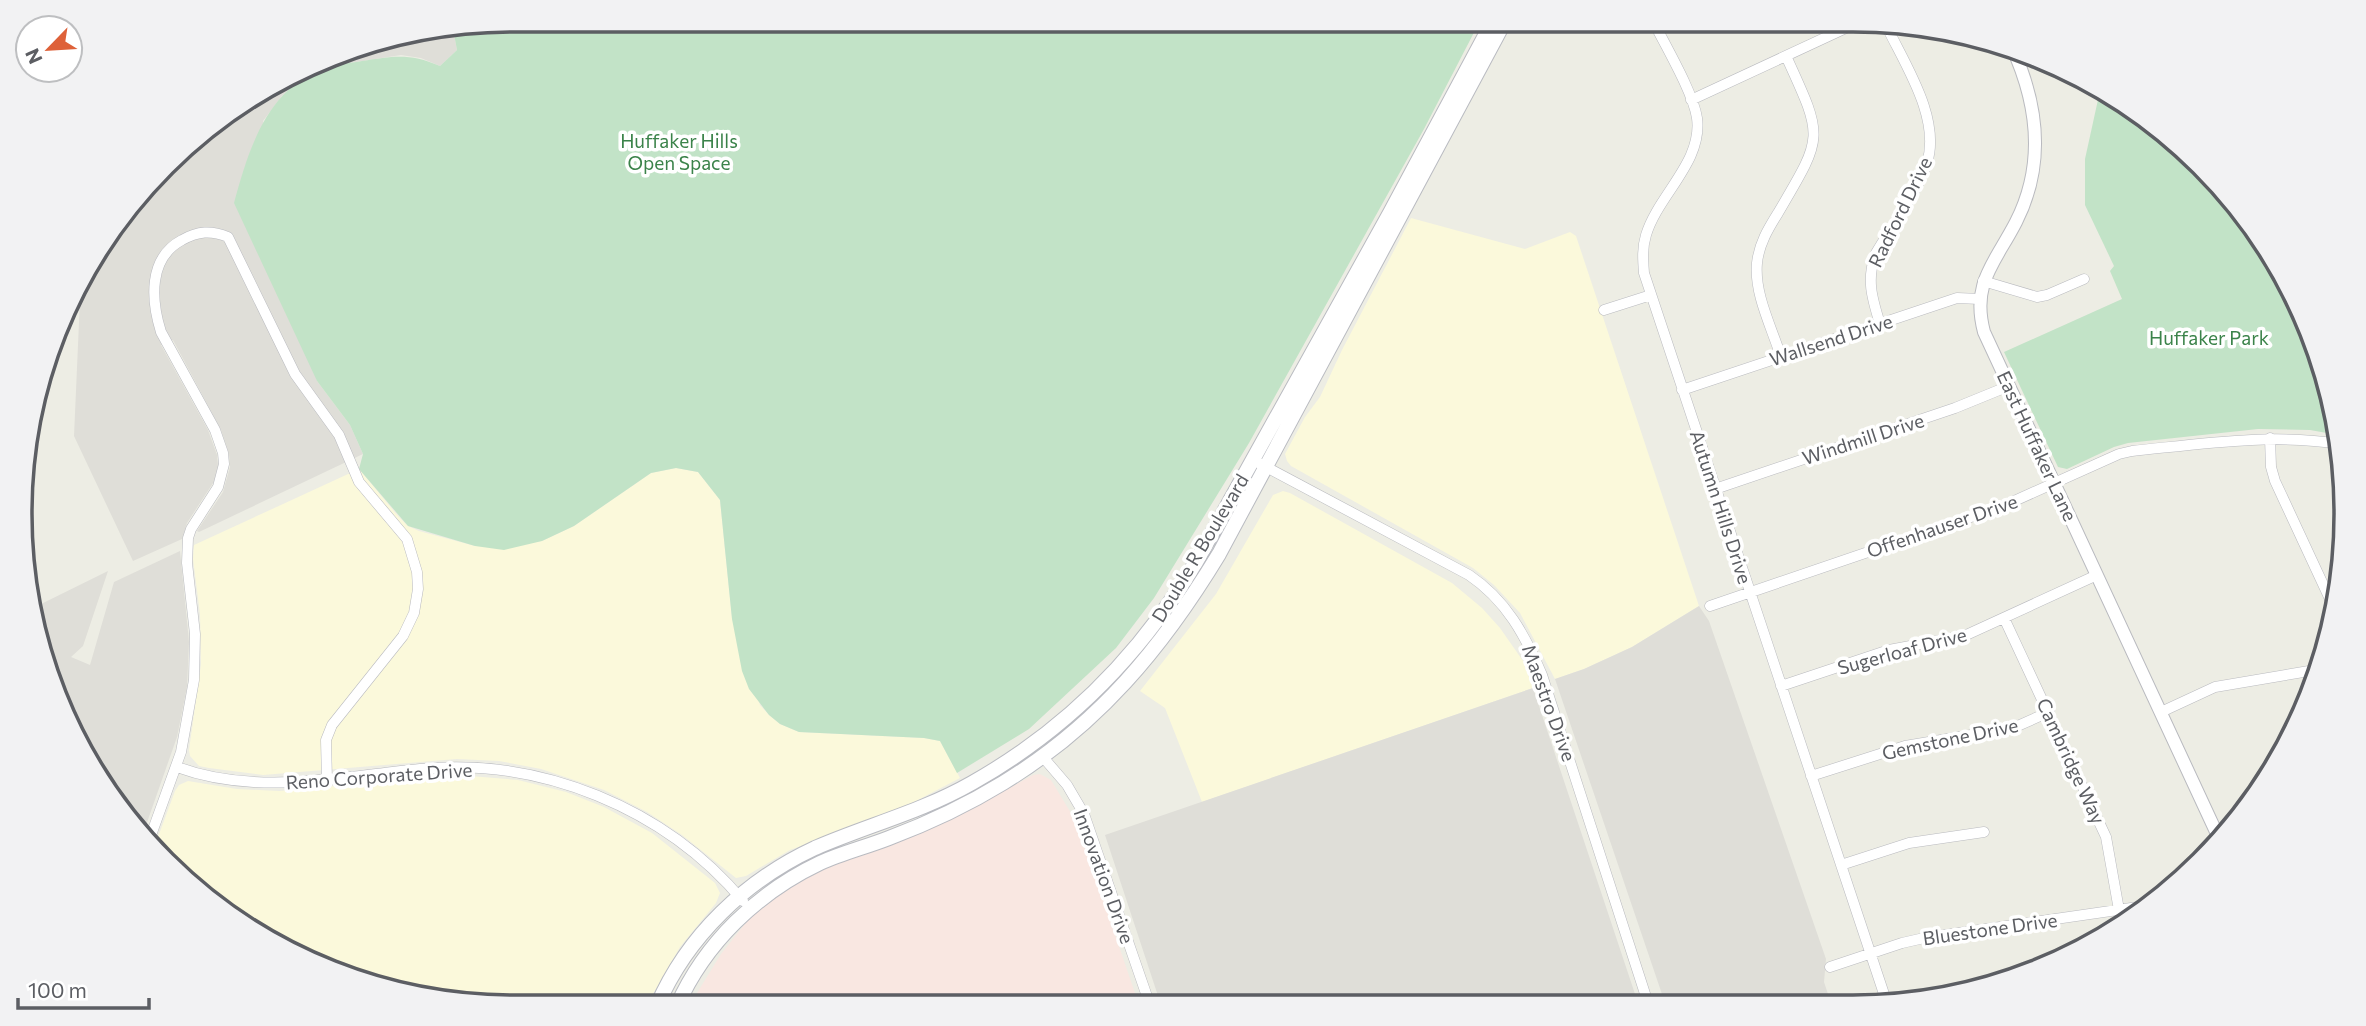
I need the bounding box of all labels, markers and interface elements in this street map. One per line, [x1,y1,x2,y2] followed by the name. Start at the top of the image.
[14,14,84,84] north arrow
[20,45,47,68] text: N
[620,129,738,174] park label: Huffaker Hills Open Space
[1863,153,1936,271] street label: Radford Drive
[1766,309,1895,370] street label: Wallsend Drive
[2149,326,2269,349] park label: Huffaker Park
[1993,367,2082,525] street label: East Huffaker Lane
[1799,408,1927,469] street label: Windmill Drive
[1686,427,1757,586] street label: Autumn Hills Drive
[1146,470,1253,626] street label: Double R Boulevard
[1864,489,2020,562] street label: Offenhauser Drive
[1835,622,1969,679] street label: Sugerloaf Drive
[1518,641,1581,764] street label: Maestro Drive
[2032,694,2111,827] street label: Cambridge Way
[1880,713,2020,764] street label: Gemstone Drive
[285,758,473,793] street label: Reno Corporate Drive
[1069,805,1140,947] street label: Innovation Drive
[1921,908,2059,949] street label: Bluestone Drive
[18,967,149,1011] scale bar
[28,977,87,1002] text: 100 m

